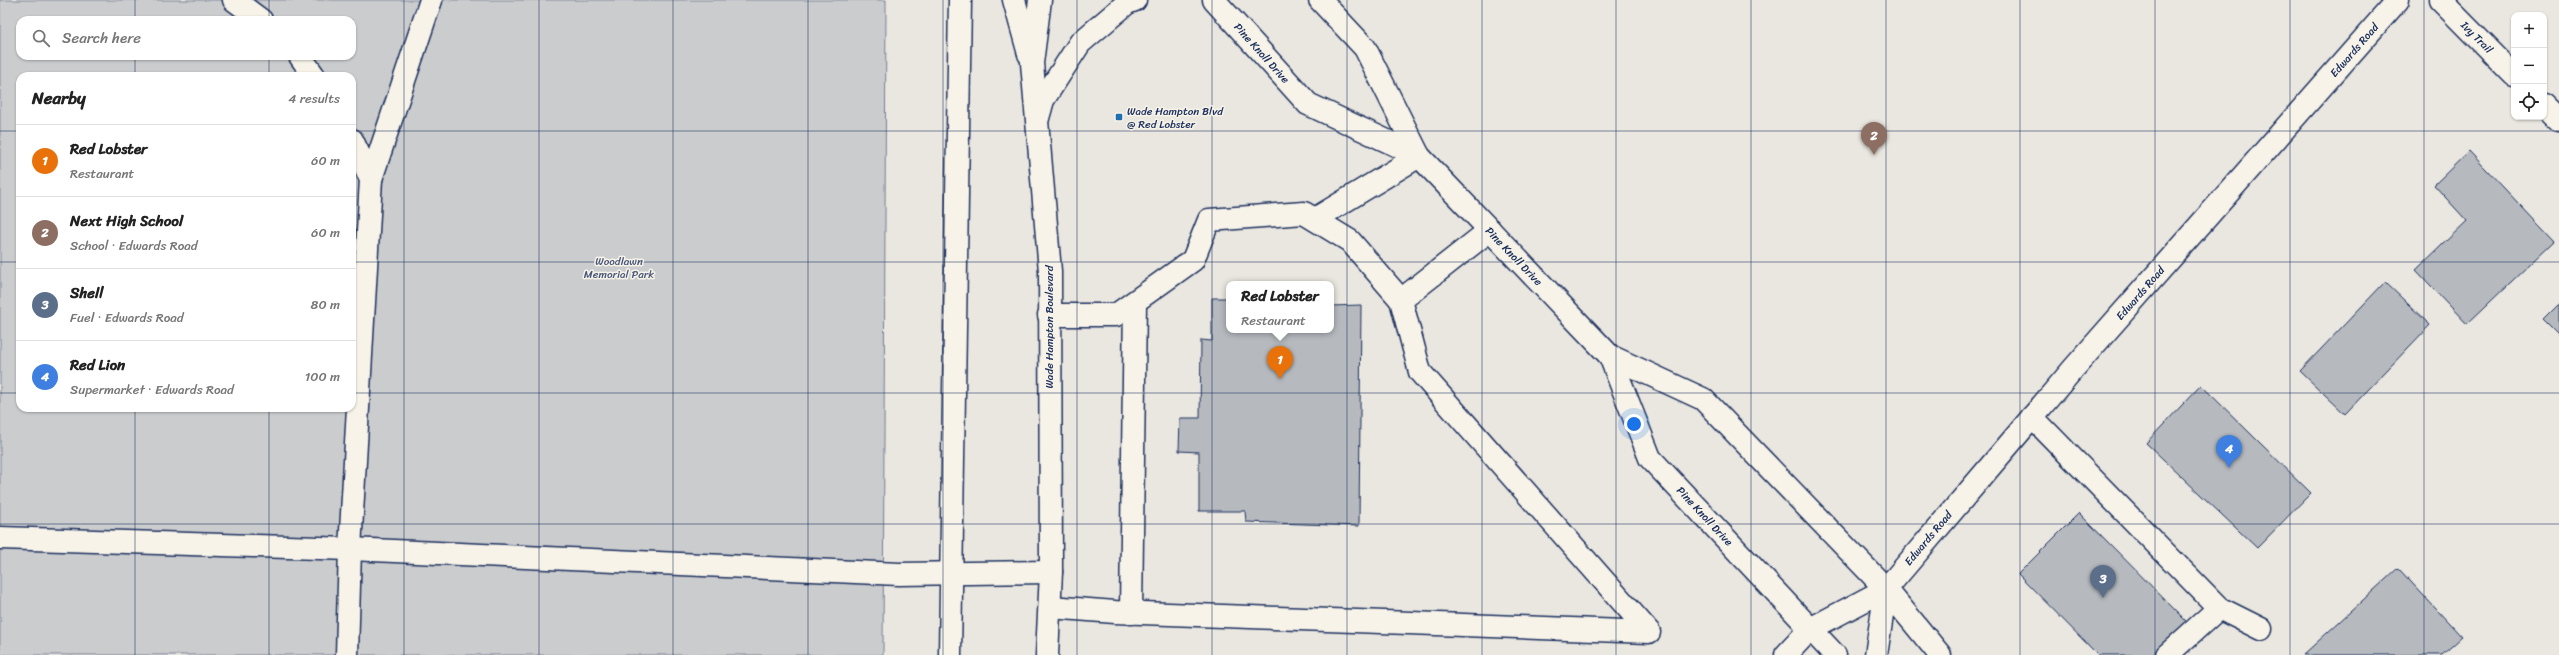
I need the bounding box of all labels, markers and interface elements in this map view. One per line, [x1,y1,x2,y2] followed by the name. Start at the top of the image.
[2511,12,2547,120] map controls
[2511,12,2547,48] button: +
[16,16,356,60] search box
[2455,16,2498,59] street label: Ivy Trail
[2325,18,2384,82] street label: Edwards Road
[1229,19,1294,88] street label: Pine Knoll Drive
[62,25,141,51] text: Search here
[30,27,52,49] icon: search
[2511,48,2547,84] button: −
[32,83,86,113] text: Nearby
[2511,84,2547,120] button: locate
[288,87,340,110] text: 4 results
[1127,102,1224,134] place label: Wade Hampton Blvd @ Red Lobster
[1114,112,1124,122] marker: Wade Hampton Blvd @ Red Lobster
[1861,122,1887,155] pin: 2
[70,136,147,162] text: Red Lobster
[42,149,48,172] text: 1
[311,149,340,172] text: 60 m
[70,162,134,185] text: Restaurant
[70,208,183,234] text: Next High School
[41,221,49,244] text: 2
[311,221,340,244] text: 60 m
[1480,222,1547,291] street label: Pine Knoll Drive
[70,234,198,257] text: School · Edwards Road
[584,252,654,284] park label: Woodlawn Memorial Park
[2111,261,2170,325] street label: Edwards Road
[1040,264,1059,389] street label: Wade Hampton Boulevard
[70,280,104,306] text: Shell
[1226,281,1334,333] popup
[1241,283,1319,309] text: Red Lobster
[41,293,49,316] text: 3
[311,293,340,316] text: 80 m
[70,306,184,329] text: Fuel · Edwards Road
[1241,309,1306,332] text: Restaurant
[1267,346,1293,379] pin: 1
[70,352,125,378] text: Red Lion
[41,365,49,388] text: 4
[305,365,340,388] text: 100 m
[70,378,234,401] text: Supermarket · Edwards Road
[1624,414,1644,434] your location
[2216,435,2242,468] pin: 4
[1672,482,1738,551] street label: Pine Knoll Drive
[1900,506,1958,570] street label: Edwards Road
[2090,565,2116,598] pin: 3

